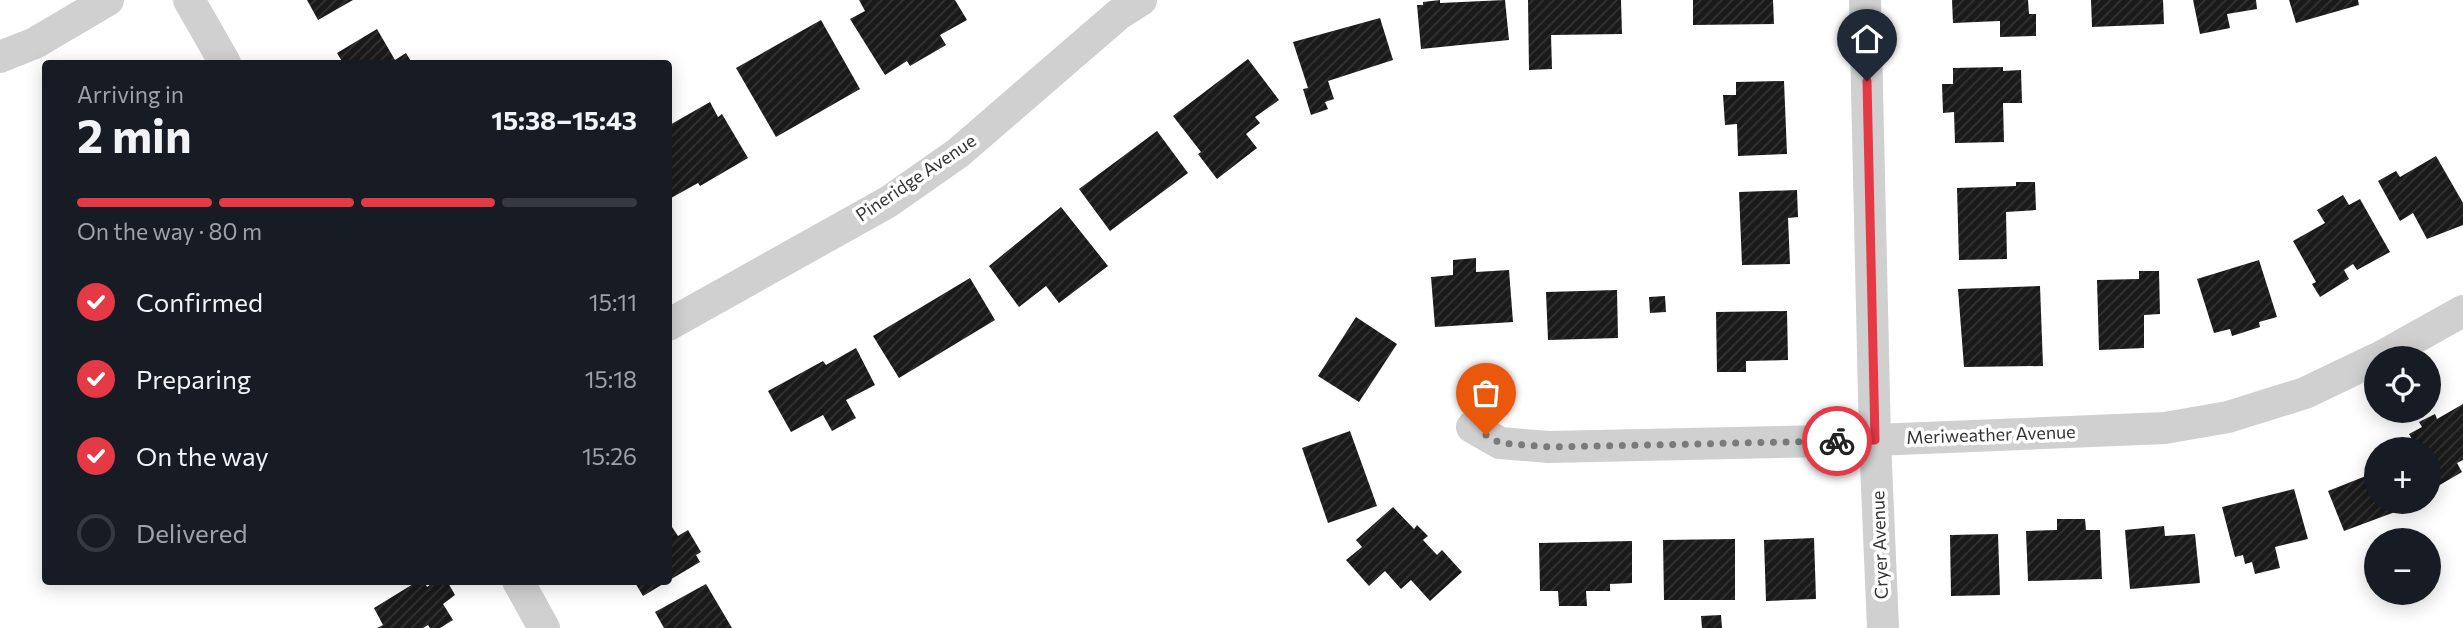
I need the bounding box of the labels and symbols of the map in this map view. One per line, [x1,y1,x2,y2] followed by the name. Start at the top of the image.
[1837,9,1897,81] pin
[851,129,980,226] street label: Pineridge Avenue
[1456,363,1516,435] pin
[1802,406,1872,476] courier
[1906,420,2076,448] street label: Meriweather Avenue
[1866,490,1892,600] street label: Cryer Avenue

